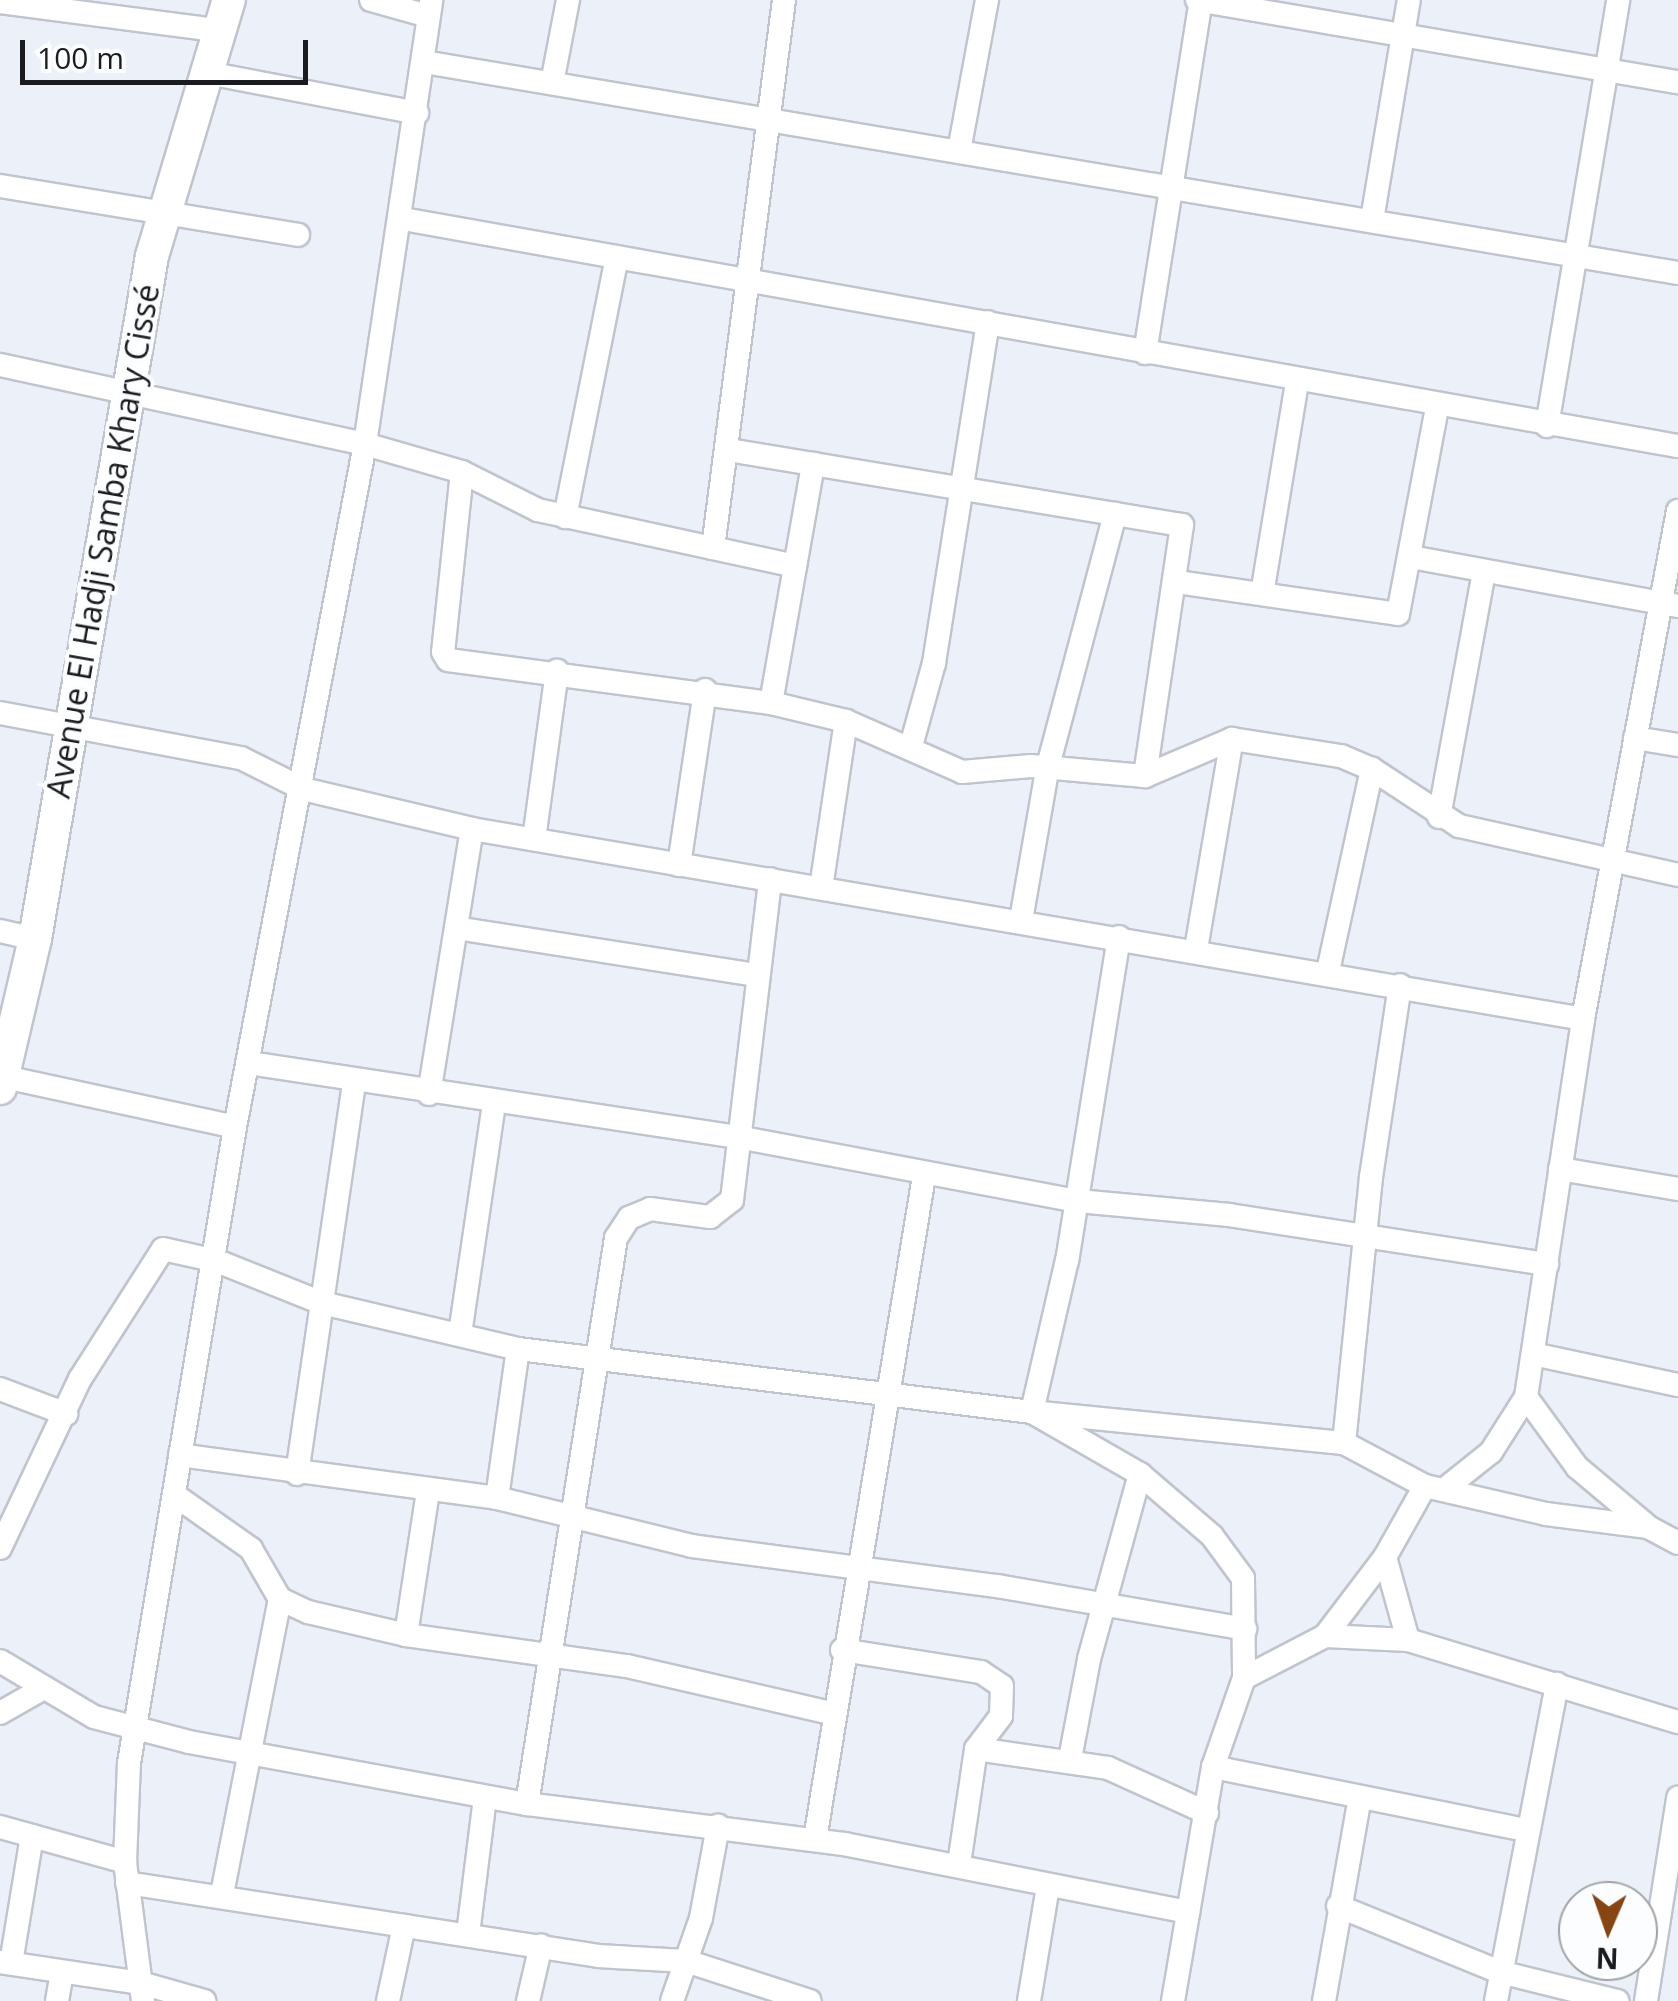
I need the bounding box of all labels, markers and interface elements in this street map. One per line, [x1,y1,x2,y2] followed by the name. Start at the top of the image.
[25,20,312,82] scale bar
[37,37,124,78] text: 100 m
[39,281,167,801] street label: Avenue El Hadji Samba Khary Cissé
[1558,1881,1658,1981] north arrow
[1595,1940,1619,1978] text: N

